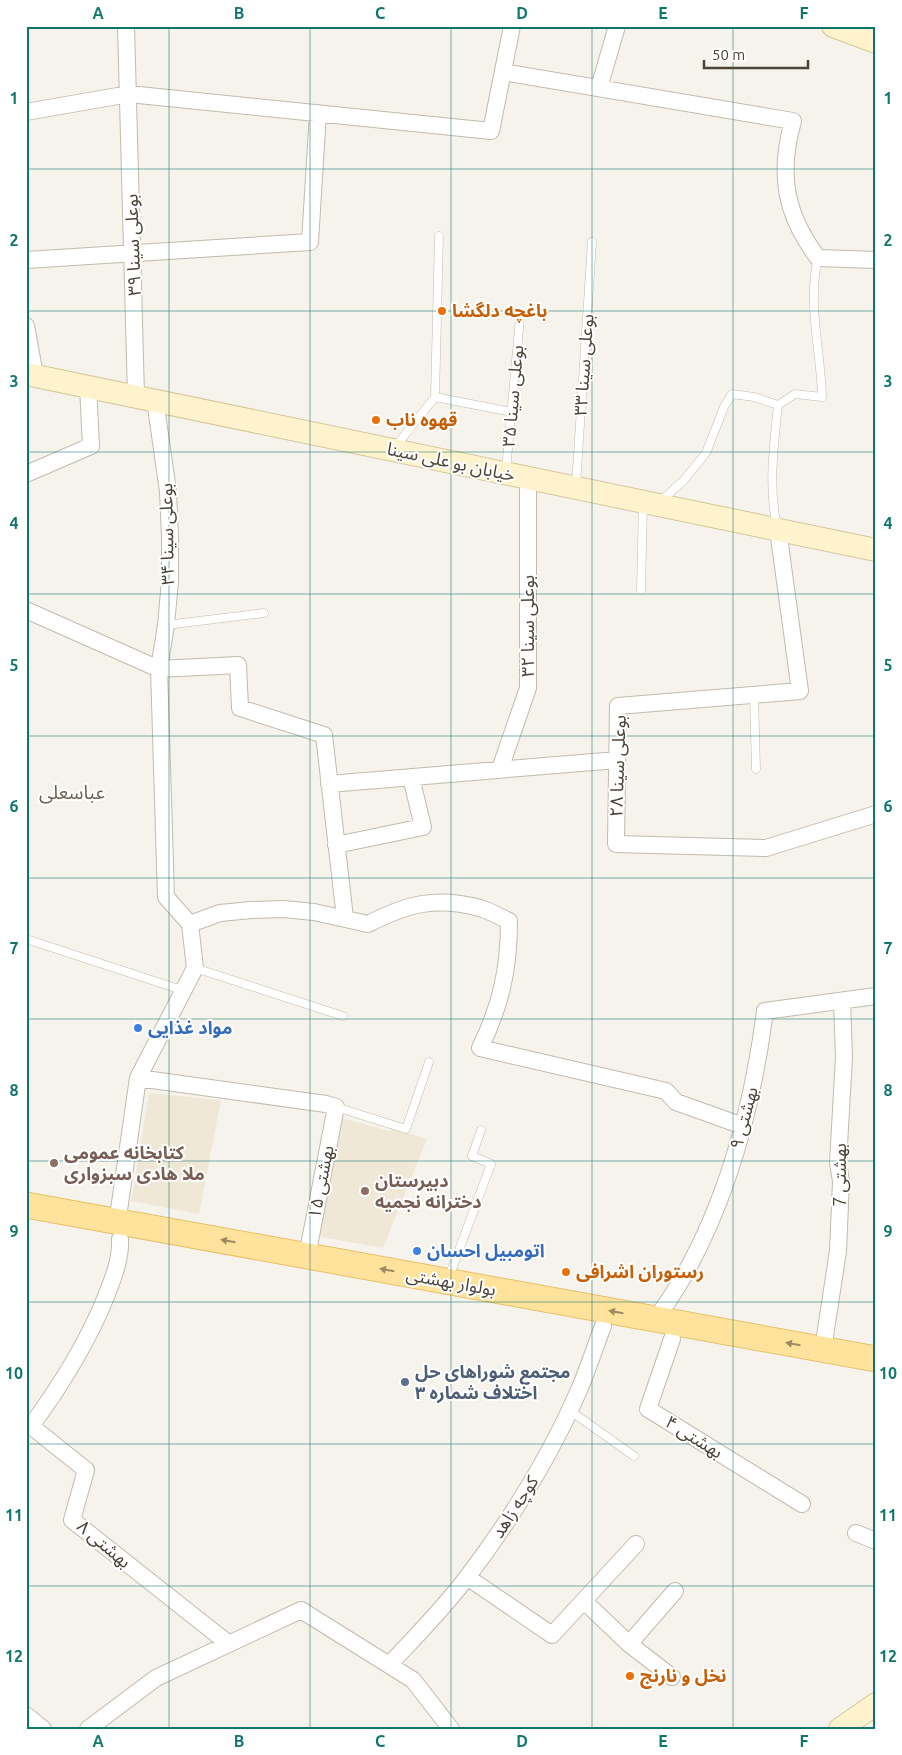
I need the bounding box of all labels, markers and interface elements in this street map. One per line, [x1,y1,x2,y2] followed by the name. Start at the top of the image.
[92,4,104,22] text: A
[234,4,244,22] text: B
[375,4,385,22] text: C
[516,4,528,22] text: D
[658,4,668,22] text: E
[800,4,809,22] text: F
[704,38,808,70] scale bar
[712,46,745,63] text: 50 m
[9,89,19,107] text: 1
[883,89,893,107] text: 1
[120,194,146,296] street label: بوعلی سینا ۳۹
[9,231,19,249] text: 2
[883,231,893,249] text: 2
[452,300,547,323] place label: باغچه دلگشا
[436,305,448,317] marker: باغچه دلگشا
[569,313,599,417] street label: بوعلی سینا ۳۳
[498,344,528,448] street label: بوعلی سینا ۳۵
[9,372,19,390] text: 3
[883,372,893,390] text: 3
[386,409,457,430] place label: قهوه ناب
[370,414,382,426] marker: قهوه ناب
[385,438,517,486] street label: خیابان بو علی سینا
[155,483,179,585] street label: بوعلی سینا ۳۴
[9,514,19,532] text: 4
[883,514,893,532] text: 4
[517,575,539,677] street label: بوعلی سینا ۳۲
[9,656,19,674] text: 5
[883,656,893,674] text: 5
[605,715,631,817] street label: بوعلی سینا ۲۸
[39,781,105,804] district label: عباسعلی
[9,797,19,815] text: 6
[883,797,893,815] text: 6
[9,939,19,957] text: 7
[883,939,893,957] text: 7
[148,1017,232,1038] place label: مواد غذایی
[132,1022,144,1034] marker: مواد غذایی
[9,1081,19,1099] text: 8
[883,1081,893,1099] text: 8
[725,1084,763,1152] street label: بهشتی ۹
[64,1142,205,1185] place label: کتابخانه عمومی ملا هادی سبزواری
[829,1143,851,1207] street label: بهشتی 7
[303,1144,339,1220] street label: بهشتی ۱۵
[48,1157,60,1169] marker: کتابخانه عمومی ملا هادی سبزواری
[375,1170,482,1213] place label: دبیرستان دخترانه نجمیه
[359,1185,371,1197] marker: دبیرستان دخترانه نجمیه
[9,1222,19,1240] text: 9
[883,1222,893,1240] text: 9
[219,1237,235,1245] one-way arrow
[427,1240,545,1261] place label: اتومبیل احسان
[411,1245,423,1257] marker: اتومبیل احسان
[576,1261,704,1283] place label: رستوران اشرافی
[404,1263,498,1301] street label: بولوار بهشتی
[379,1266,395,1274] one-way arrow
[560,1266,572,1278] marker: رستوران اشرافی
[608,1307,624,1315] one-way arrow
[785,1339,801,1347] one-way arrow
[415,1361,571,1404] place label: مجتمع شوراهای حل اختلاف شماره ۳
[5,1364,23,1382] text: 10
[879,1364,897,1382] text: 10
[399,1376,411,1388] marker: مجتمع شوراهای حل اختلاف شماره ۳
[661,1411,727,1463] street label: بهشتی ۴
[487,1471,544,1542] street label: کوچه زاهد
[5,1506,23,1524] text: 11
[879,1506,897,1524] text: 11
[73,1515,135,1573] street label: بهشتی ۸
[5,1647,23,1665] text: 12
[879,1647,897,1665] text: 12
[640,1665,726,1689] place label: نخل و نارنج
[624,1670,636,1682] marker: نخل و نارنج
[92,1732,104,1750] text: A
[234,1732,244,1750] text: B
[375,1732,385,1750] text: C
[516,1732,528,1750] text: D
[658,1732,668,1750] text: E
[800,1732,809,1750] text: F

